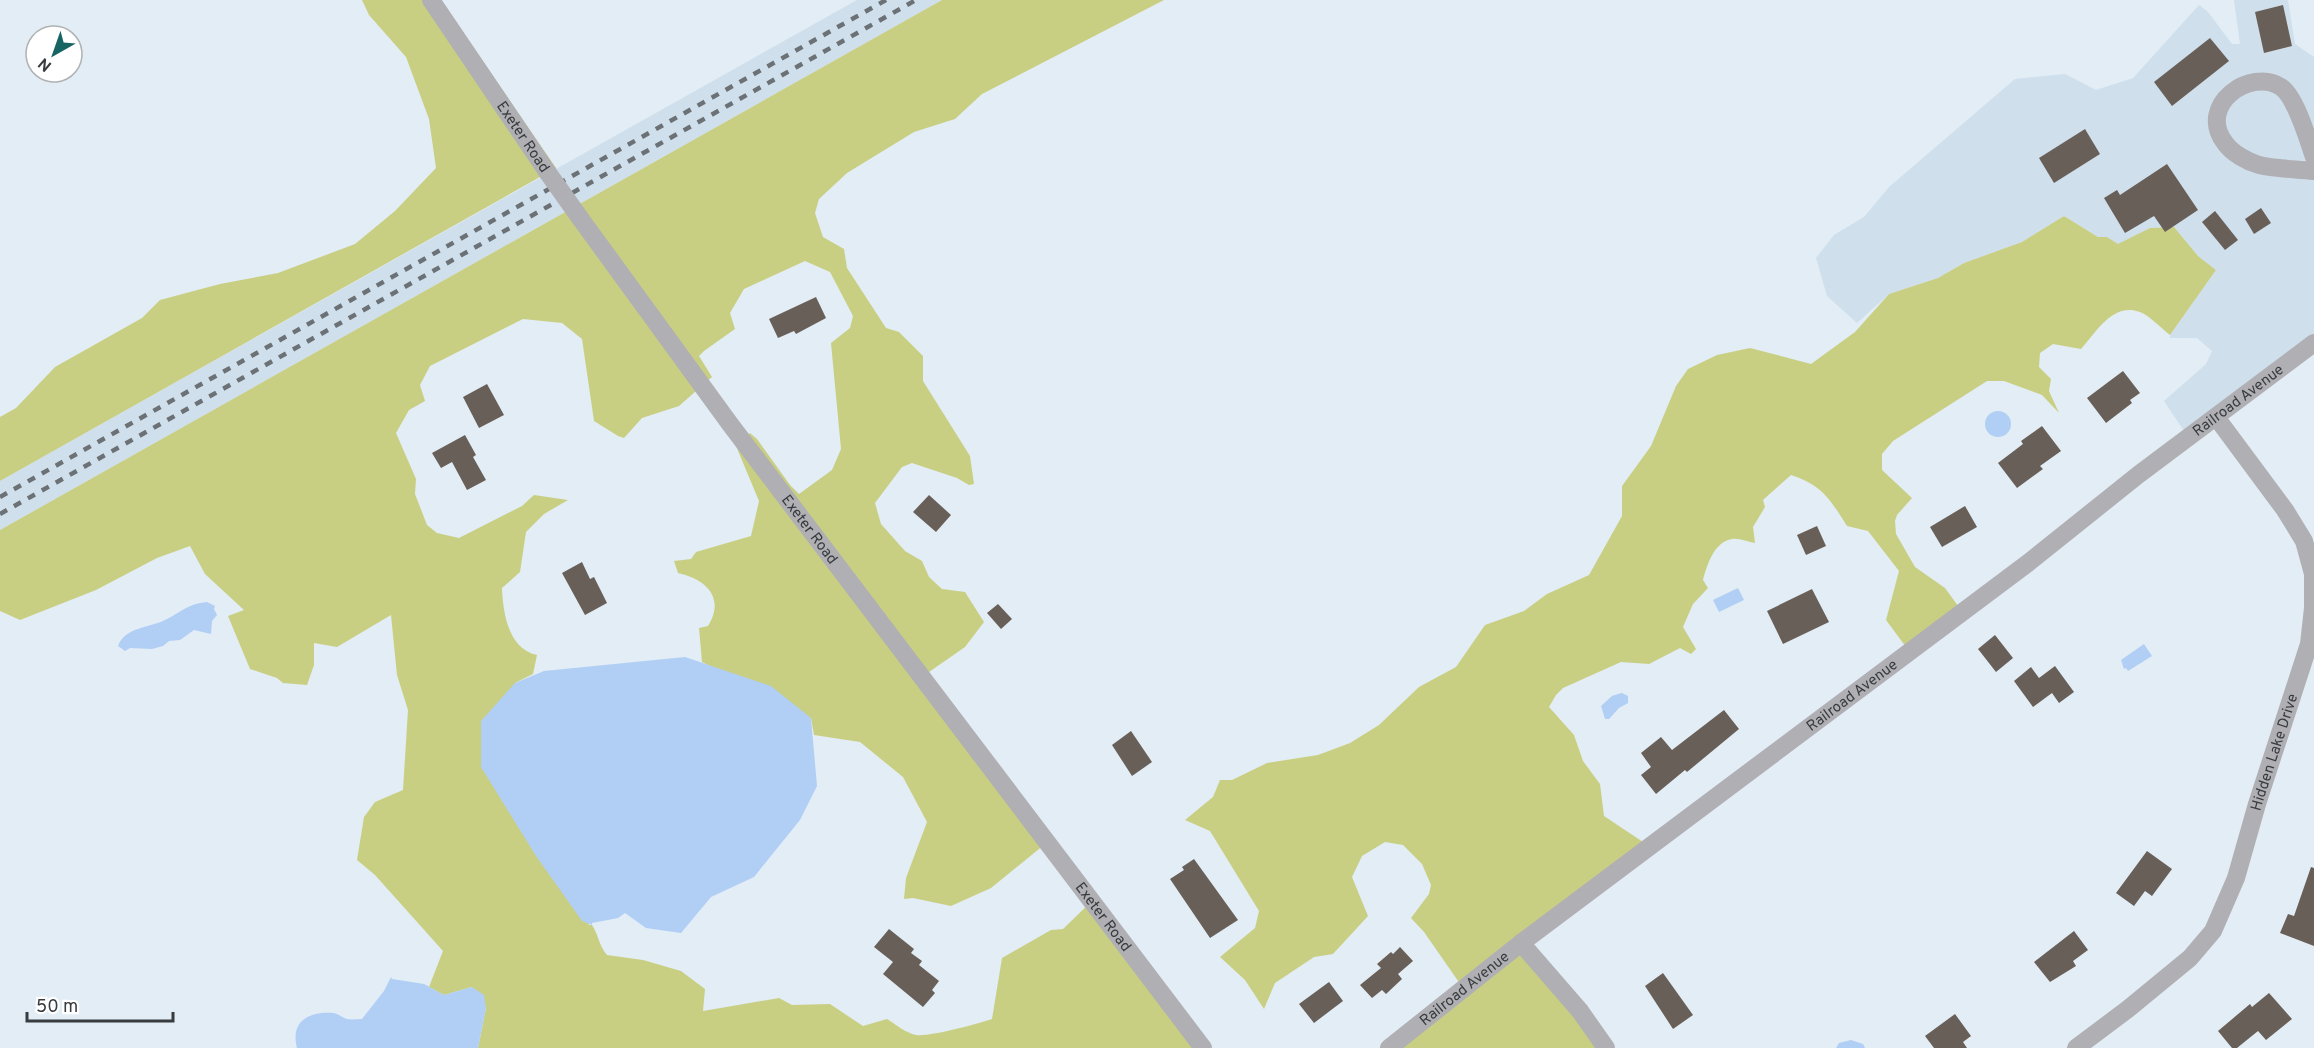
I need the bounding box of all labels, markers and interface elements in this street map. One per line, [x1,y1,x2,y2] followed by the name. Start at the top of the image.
[24,24,84,84] north arrow
[35,53,56,75] text: N
[491,98,553,177] street label: Exeter Road
[2189,361,2288,442] street label: Railroad Avenue
[776,492,841,569] street label: Exeter Road
[1803,656,1902,737] street label: Railroad Avenue
[2247,691,2303,813] street label: Hidden Lake Drive
[1070,879,1135,956] street label: Exeter Road
[1416,948,1514,1031] street label: Railroad Avenue
[27,985,172,1023] scale bar
[36,996,78,1019] text: 50 m

